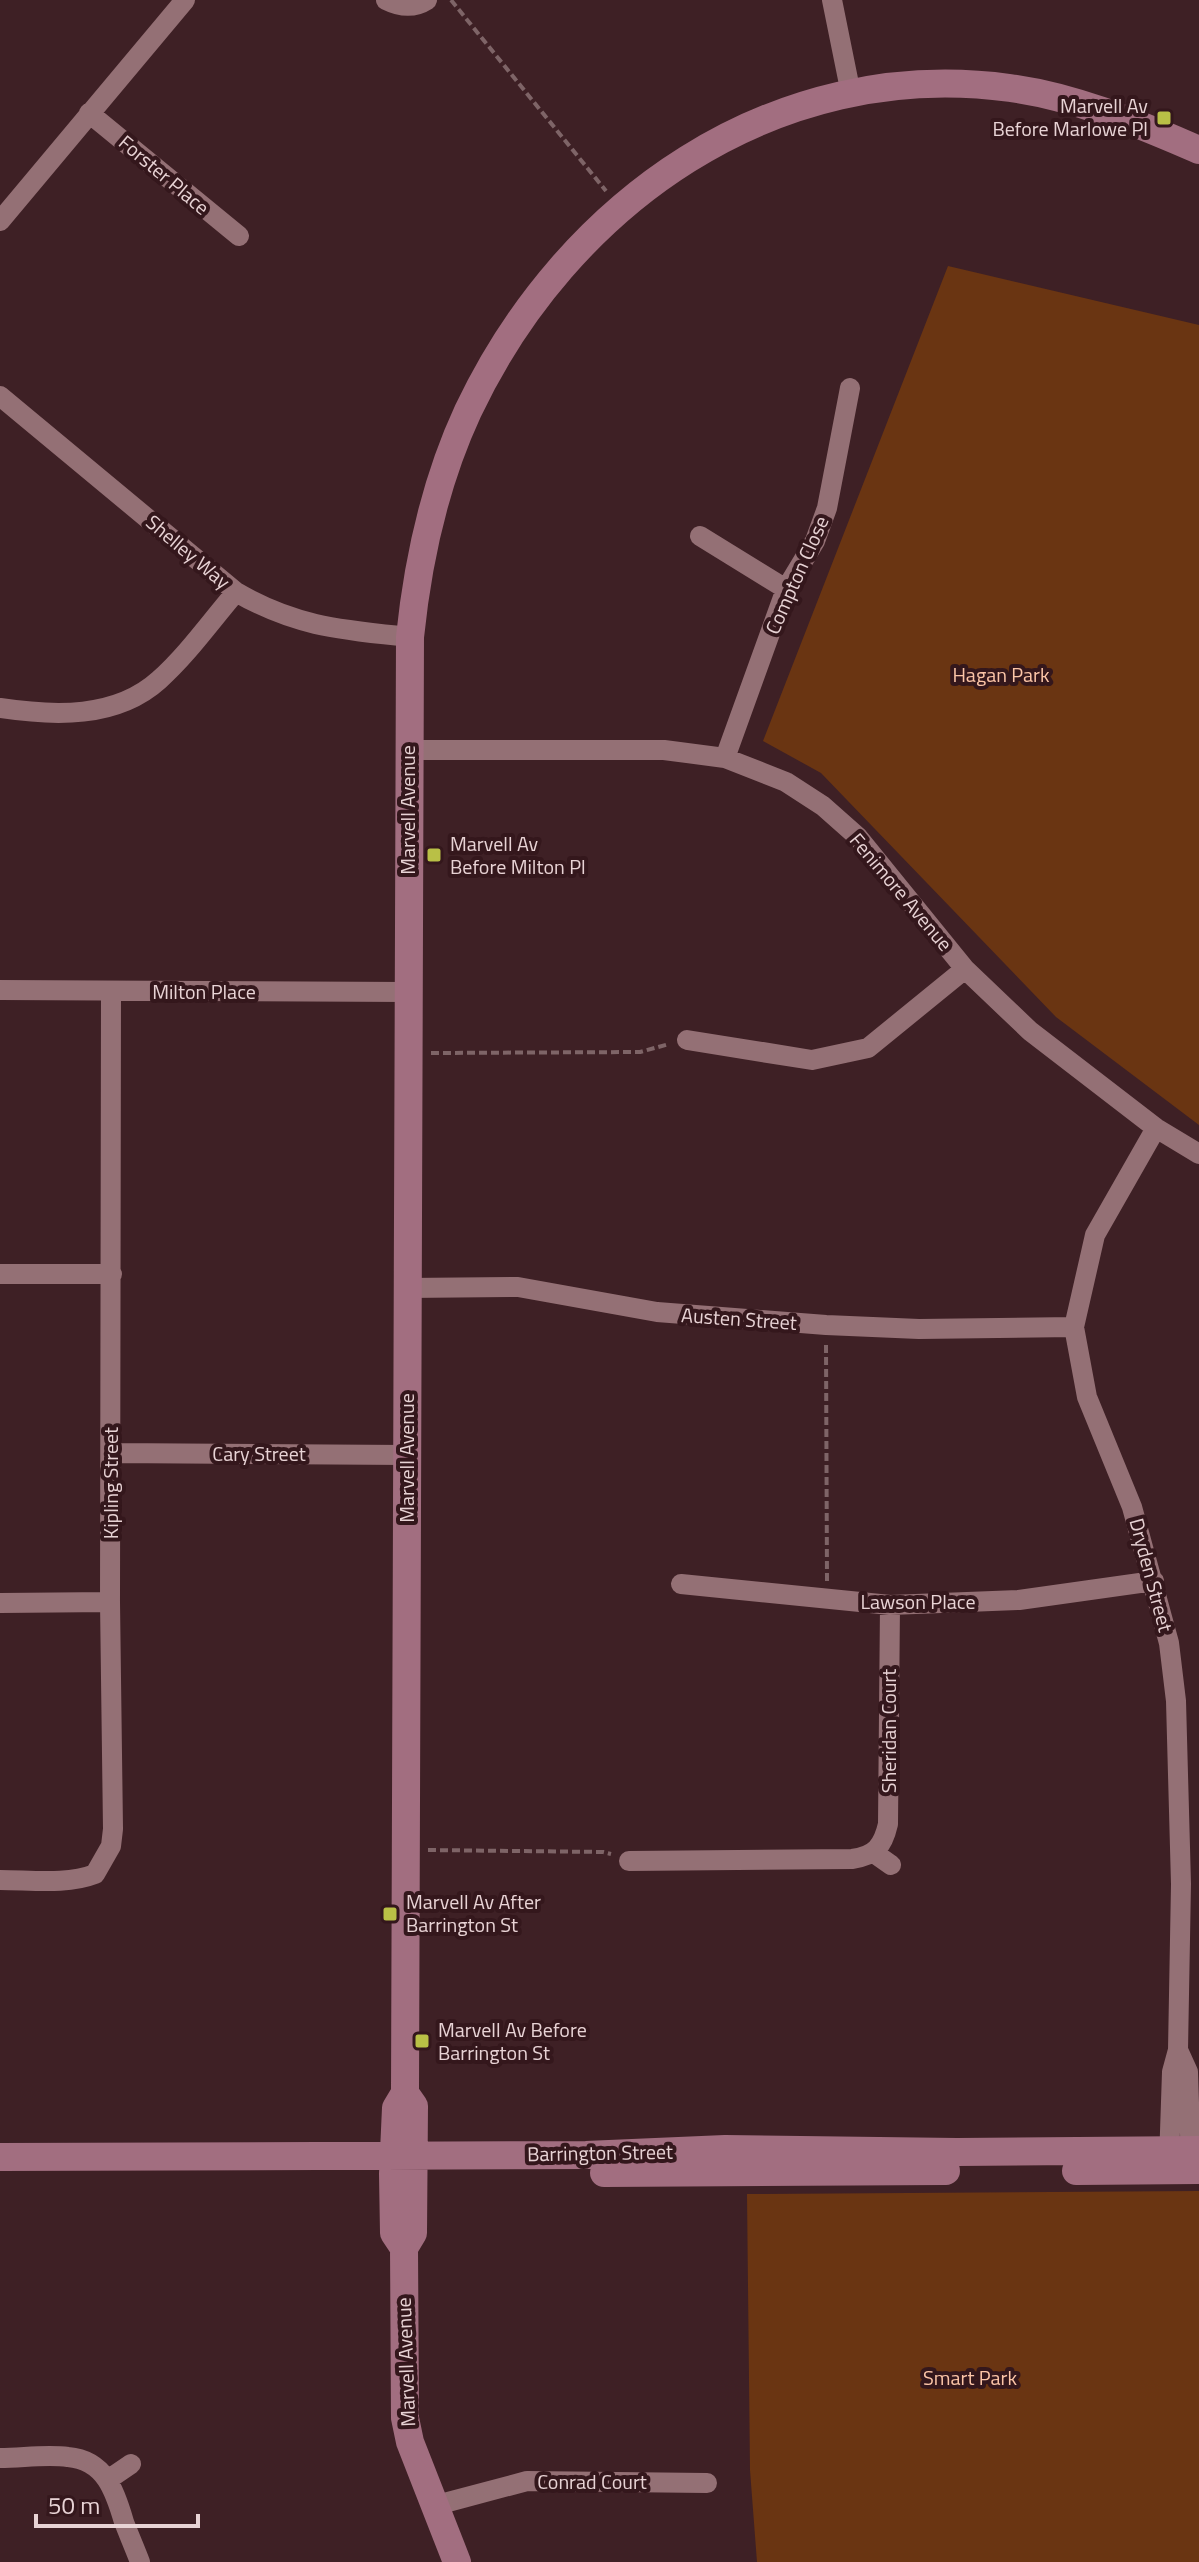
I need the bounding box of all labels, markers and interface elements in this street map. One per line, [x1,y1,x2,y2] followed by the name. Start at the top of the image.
[992,90,1148,144] place label: Marvell Av Before Marlowe Pl
[1155,109,1173,127] marker: Marvell Av Before Marlowe Pl
[112,127,217,222] street label: Forster Place
[139,507,238,596] street label: Shelley Way
[757,511,836,639] street label: Compton Close
[952,659,1050,690] park label: Hagan Park
[392,745,423,875] street label: Marvell Avenue
[842,826,960,958] street label: Fenimore Avenue
[450,828,586,882] place label: Marvell Av Before Milton Pl
[425,846,443,864] marker: Marvell Av Before Milton Pl
[152,976,256,1007] street label: Milton Place
[680,1299,798,1338] street label: Austen Street
[391,1393,422,1523] street label: Marvell Avenue
[95,1427,126,1539] street label: Kipling Street
[212,1438,306,1469] street label: Cary Street
[1121,1515,1182,1635] street label: Dryden Street
[861,1586,975,1617] street label: Lawson Place
[873,1669,904,1793] street label: Sheridan Court
[406,1886,541,1940] place label: Marvell Av After Barrington St
[381,1905,399,1923] marker: Marvell Av After Barrington St
[438,2014,587,2068] place label: Marvell Av Before Barrington St
[413,2032,431,2050] marker: Marvell Av Before Barrington St
[527,2136,673,2169] street label: Barrington Street
[388,2297,423,2427] street label: Marvell Avenue
[923,2362,1018,2393] park label: Smart Park
[537,2466,647,2497] street label: Conrad Court
[36,2478,198,2528] scale bar
[48,2487,100,2523] text: 50 m

